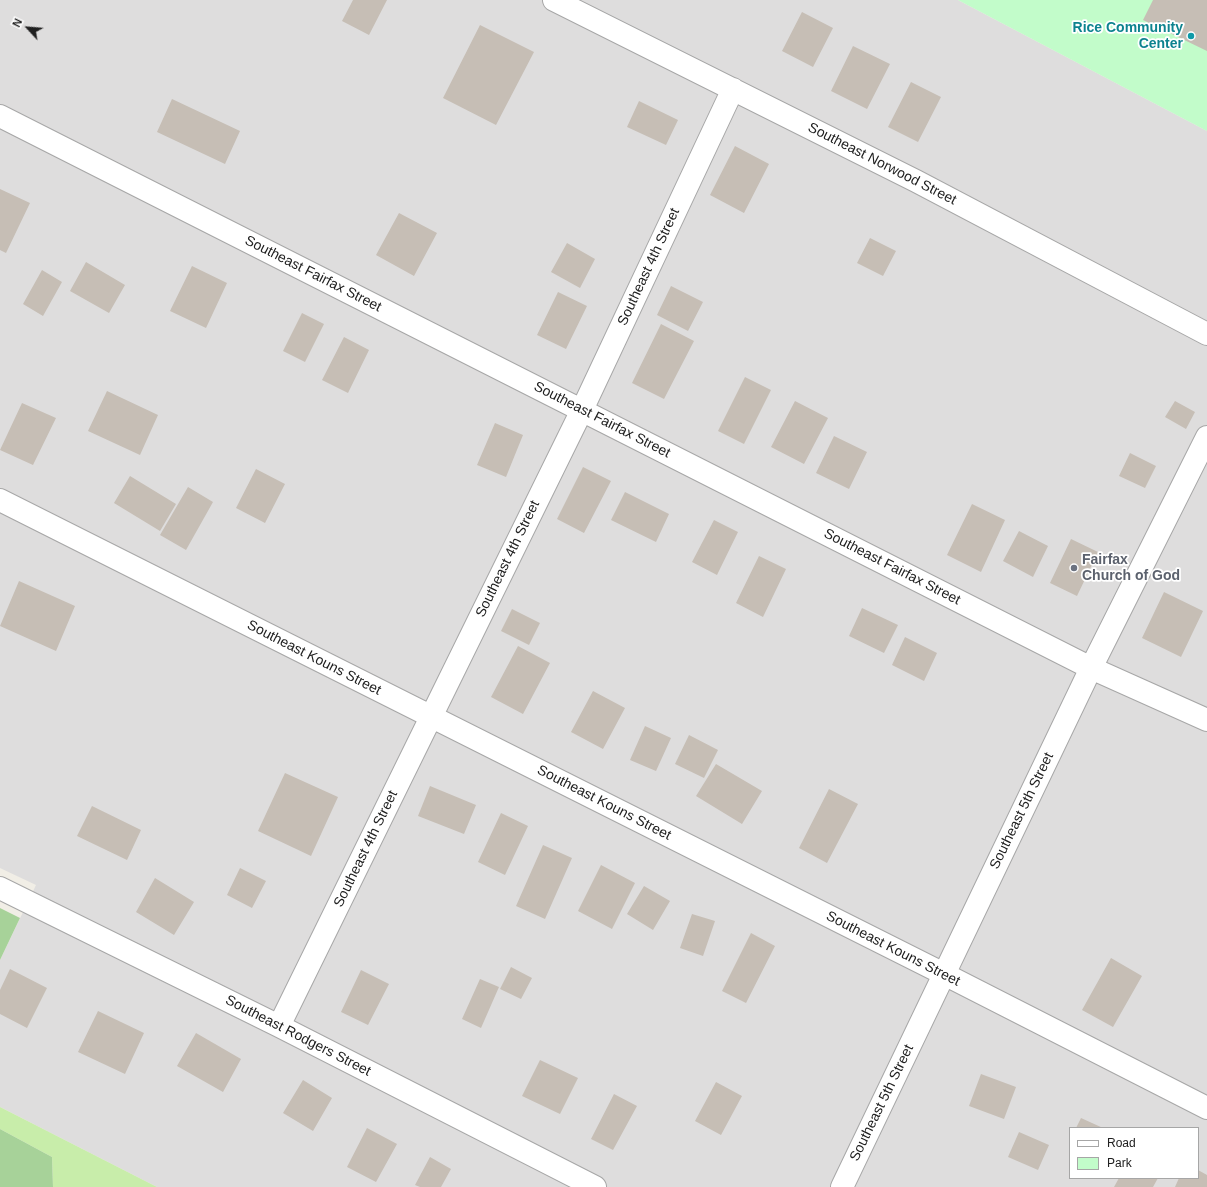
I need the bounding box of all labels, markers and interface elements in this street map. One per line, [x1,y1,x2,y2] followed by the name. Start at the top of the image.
[8,8,48,48] north arrow
[10,17,24,29] text: N
[1073,20,1183,52] place label: Rice Community Center
[1186,31,1196,41] marker: Rice Community Center
[805,119,959,209] street label: Southeast Norwood Street
[614,206,684,328] street label: Southeast 4th Street
[242,232,384,316] street label: Southeast Fairfax Street
[531,378,673,462] street label: Southeast Fairfax Street
[472,498,544,620] street label: Southeast 4th Street
[821,525,963,609] street label: Southeast Fairfax Street
[1082,552,1180,584] place label: Fairfax Church of God
[1069,563,1079,573] marker: Fairfax Church of God
[244,617,384,699] street label: Southeast Kouns Street
[986,750,1058,872] street label: Southeast 5th Street
[534,762,674,844] street label: Southeast Kouns Street
[330,788,402,910] street label: Southeast 4th Street
[823,908,963,990] street label: Southeast Kouns Street
[222,992,374,1080] street label: Southeast Rodgers Street
[846,1042,918,1164] street label: Southeast 5th Street
[1069,1127,1199,1179] legend
[1107,1136,1136,1150] text: Road
[1107,1156,1132,1170] text: Park

